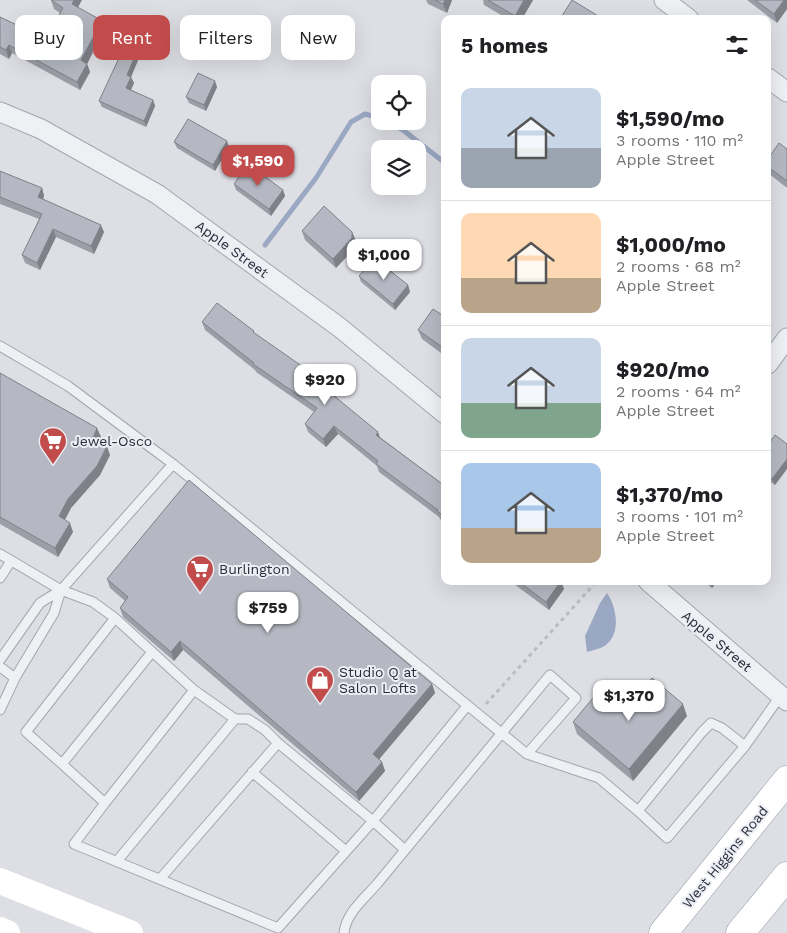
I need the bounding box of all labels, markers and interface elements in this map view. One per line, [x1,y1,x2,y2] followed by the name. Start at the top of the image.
[15,15,83,60] chip: Buy
[93,15,170,60] chip: Rent
[180,15,271,60] chip: Filters
[281,15,355,60] chip: New
[723,31,751,59] icon: filters
[461,33,548,58] text: 5 homes
[371,75,426,195] map controls
[371,75,426,130] button: locate
[616,106,724,131] text: $1,590/mo
[501,108,561,168] icon: home
[616,131,743,150] text: 3 rooms · 110 m²
[371,140,426,195] button: layers
[217,144,299,187] pin: $1,590
[616,150,714,169] text: Apple Street
[232,151,284,170] text: $1,590
[192,217,272,281] street label: Apple Street
[616,232,726,257] text: $1,000/mo
[501,233,561,293] icon: home
[343,238,425,281] pin: $1,000
[358,245,410,264] text: $1,000
[616,257,741,276] text: 2 rooms · 68 m²
[616,276,714,295] text: Apple Street
[616,357,709,382] text: $920/mo
[501,358,561,418] icon: home
[295,364,355,406] pin: $920
[305,370,345,389] text: $920
[616,382,741,401] text: 2 rooms · 64 m²
[616,401,714,420] text: Apple Street
[38,426,68,465] supermarket icon: Jewel-Osco
[72,433,152,449] place label: Jewel-Osco
[616,482,723,507] text: $1,370/mo
[501,483,561,543] icon: home
[616,507,743,526] text: 3 rooms · 101 m²
[616,526,714,545] text: Apple Street
[185,554,215,593] supermarket icon: Burlington
[219,561,290,577] place label: Burlington
[238,592,298,634] pin: $759
[249,598,287,617] text: $759
[679,607,755,675] street label: Apple Street
[339,664,417,696] place label: Studio Q at Salon Lofts
[305,665,335,704] shop icon: Studio Q at Salon Lofts
[588,680,670,722] pin: $1,370
[604,686,654,705] text: $1,370
[679,803,771,911] street label: West Higgins Road

